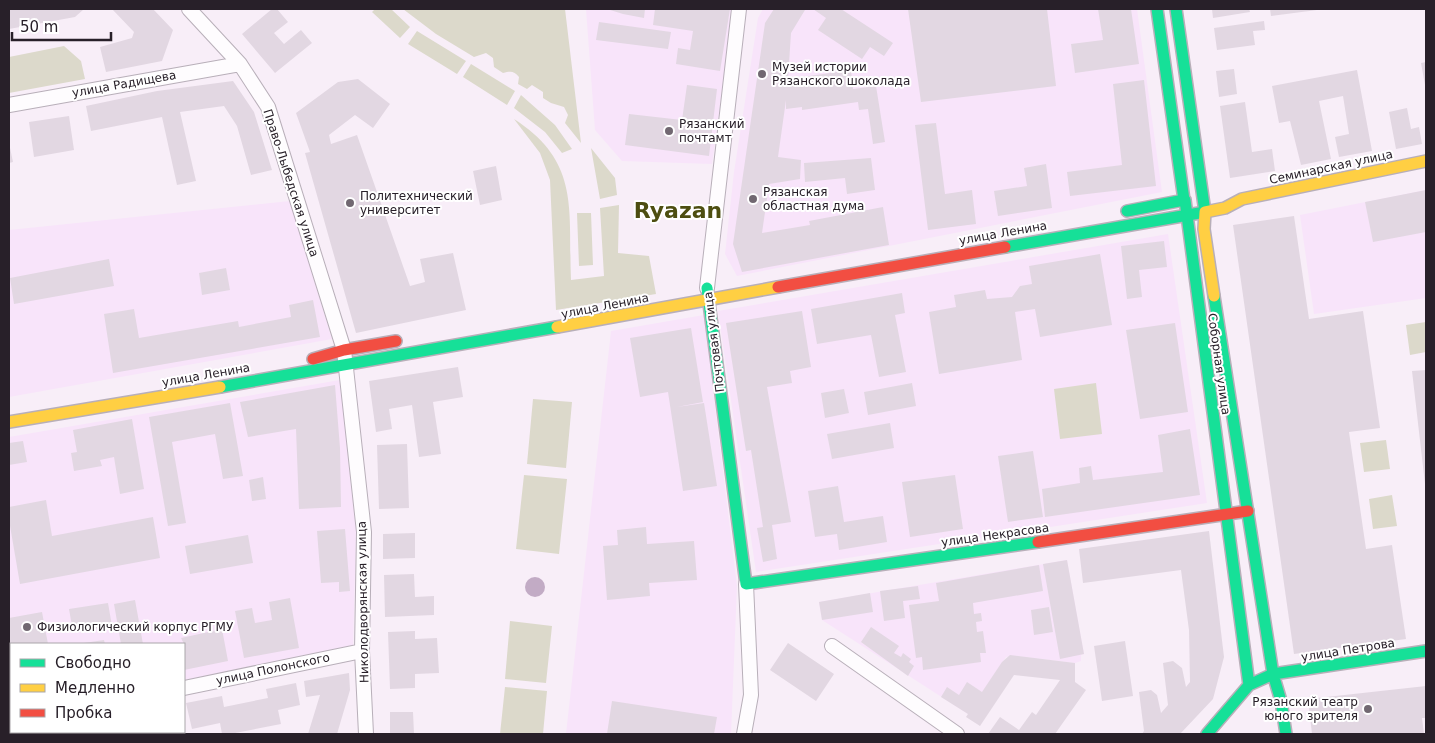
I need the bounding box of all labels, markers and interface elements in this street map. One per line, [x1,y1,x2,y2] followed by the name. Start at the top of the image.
[12,10,111,42] scale bar
[20,18,58,36] text: 50 m
[772,60,910,88] place label: Музей истории Рязанского шоколада
[71,68,177,100] street label: улица Радищева
[756,68,768,80] marker: Музей истории Рязанского шоколада
[260,107,322,259] street label: Право-Лыбедская улица
[679,117,744,145] place label: Рязанский почтамт
[663,125,675,137] marker: Рязанский почтамт
[1268,147,1394,187] street label: Семинарская улица
[763,185,864,213] place label: Рязанская областная дума
[360,189,473,217] place label: Политехнический университет
[747,193,759,205] marker: Рязанская областная дума
[344,197,356,209] marker: Политехнический университет
[634,198,722,223] district label: Ryazan
[958,218,1048,248] street label: улица Ленина
[560,291,650,321] street label: улица Ленина
[701,291,727,393] street label: Почтовая улица
[1205,312,1233,416] street label: Соборная улица
[161,360,251,390] street label: улица Ленина
[940,520,1050,550] street label: улица Некрасова
[355,521,371,683] street label: Николодворянская улица
[37,620,234,634] place label: Физиологический корпус РГМУ
[21,621,33,633] marker: Физиологический корпус РГМУ
[1300,636,1396,664] street label: улица Петрова
[10,643,185,733] legend
[215,650,331,688] street label: улица Полонского
[55,654,131,672] text: Свободно
[55,679,135,697] text: Медленно
[1252,695,1358,723] place label: Рязанский театр юного зрителя
[1362,703,1374,715] marker: Рязанский театр юного зрителя
[55,704,112,722] text: Пробка

